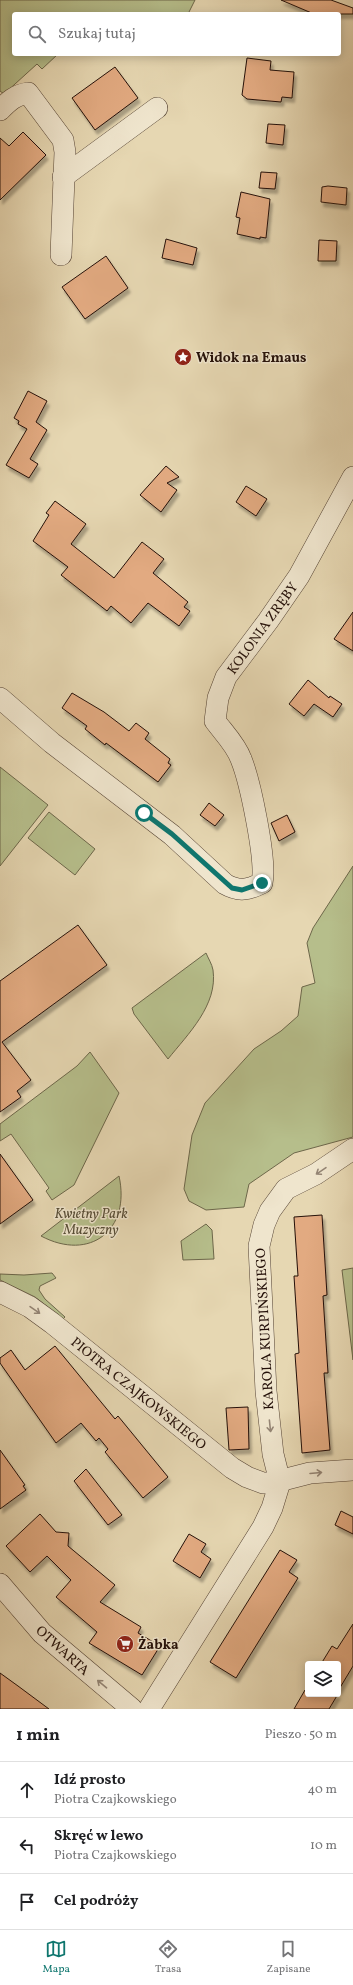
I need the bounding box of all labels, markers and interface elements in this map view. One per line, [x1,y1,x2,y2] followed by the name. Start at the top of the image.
[12,12,341,56] search box
[26,23,48,45] icon: search
[58,24,136,45] text: Szukaj tutaj
[173,347,193,367] place icon: Widok na Emaus
[196,349,307,368] place label: Widok na Emaus
[223,579,303,679] street label: KOLONIA ZRĘBY
[135,804,153,822] route start
[253,874,271,892] route end
[316,1167,327,1175] one-way arrow
[54,1205,128,1240] park label: Kwietny Park Muzyczny
[252,1247,279,1410] street label: KAROLA KURPIŃSKIEGO
[29,1306,40,1314] one-way arrow
[66,1333,210,1455] street label: PIOTRA CZAJKOWSKIEGO
[266,1419,273,1432] one-way arrow
[309,1469,322,1476] one-way arrow
[31,1622,93,1681] street label: OTWARTA
[115,1634,135,1654] supermarket icon: Żabka
[138,1636,179,1655] place label: Żabka
[305,1661,341,1697] map controls
[305,1661,341,1697] button: layers
[96,1680,107,1689] one-way arrow
[16,1724,60,1747] text: 1 min
[265,1726,337,1744] text: Pieszo · 50 m
[54,1770,126,1791] text: Idź prosto
[16,1779,38,1801] icon: ahead
[308,1781,337,1799] text: 40 m
[54,1791,177,1809] text: Piotra Czajkowskiego
[54,1826,143,1847] text: Skręć w lewo
[16,1835,38,1857] icon: left
[310,1837,337,1855] text: 10 m
[54,1847,177,1865] text: Piotra Czajkowskiego
[16,1891,38,1913] icon: arrive
[54,1891,138,1912] text: Cel podróży
[43,1938,70,1977] tab: Mapa
[155,1938,181,1977] tab: Trasa
[266,1938,310,1977] tab: Zapisane

